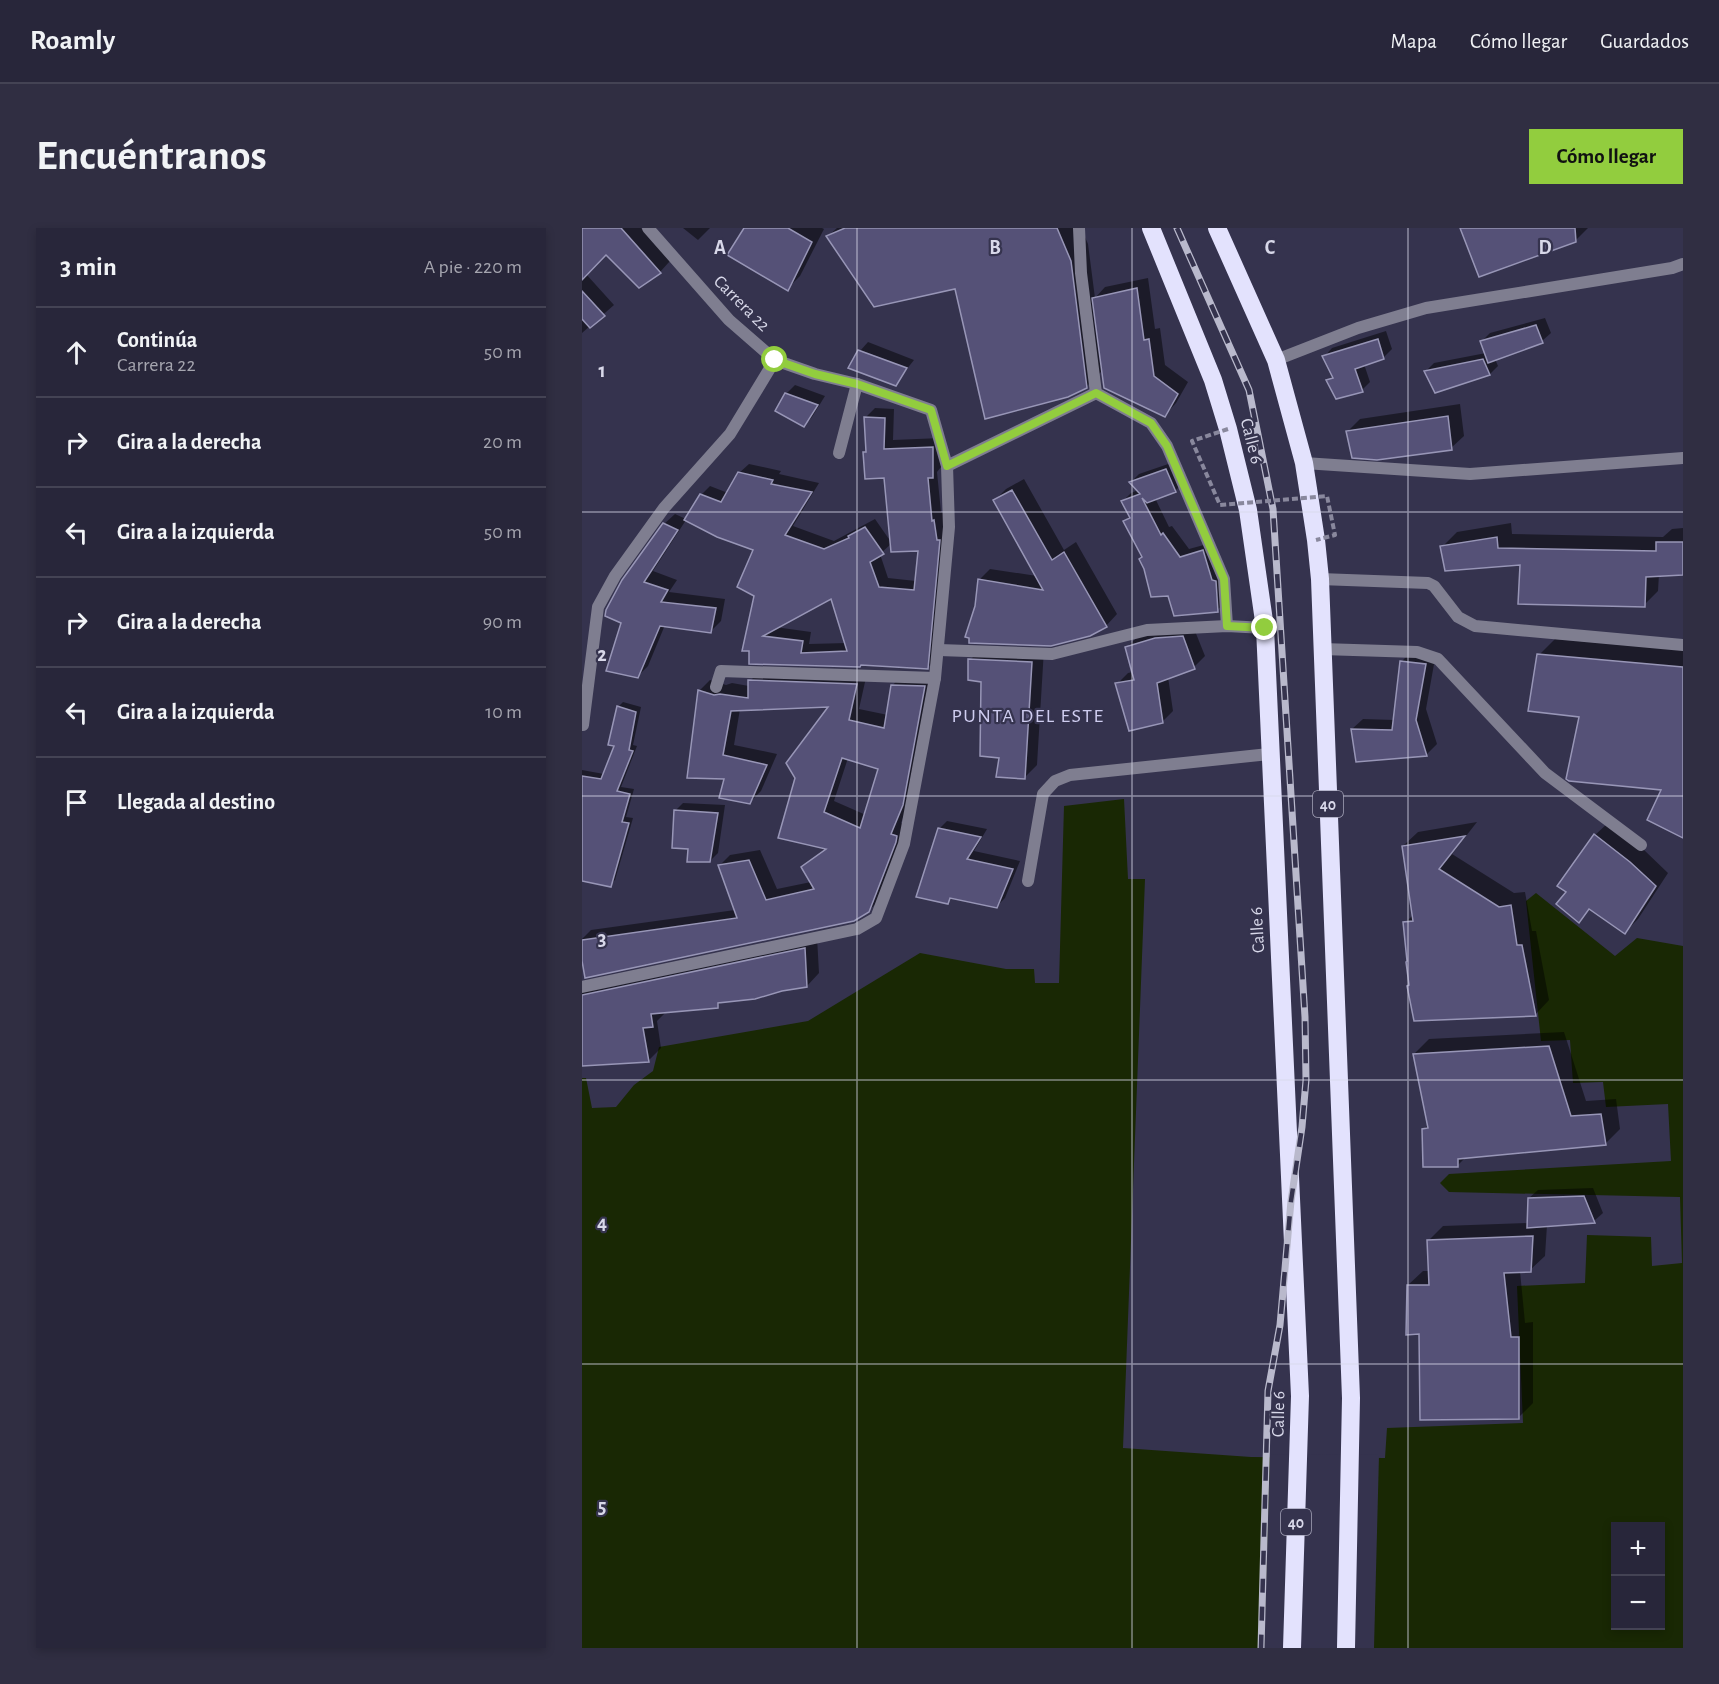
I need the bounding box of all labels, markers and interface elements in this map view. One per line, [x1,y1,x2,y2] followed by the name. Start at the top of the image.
[30,27,115,55] text: Roamly
[1391,31,1437,52] text: Mapa
[1470,31,1567,52] text: Cómo llegar
[1600,31,1689,52] text: Guardados
[1529,129,1683,184] button: Cómo llegar
[36,135,267,177] text: Encuéntranos
[714,238,726,258] text: A
[989,238,1001,258] text: B
[1265,238,1276,258] text: C
[1538,238,1552,258] text: D
[60,254,117,280] text: 3 min
[424,257,522,277] text: A pie · 220 m
[710,272,773,335] street label: Carrera 22
[117,329,197,351] text: Continúa
[60,336,93,369] icon: ahead
[484,342,522,362] text: 50 m
[761,346,787,372] route start
[117,355,196,375] text: Carrera 22
[598,361,606,381] text: 1
[1237,417,1265,466] street label: Calle 6
[60,426,93,459] icon: right
[117,431,262,453] text: Gira a la derecha
[483,432,522,452] text: 20 m
[60,516,93,549] icon: left
[117,521,275,543] text: Gira a la izquierda
[484,522,522,542] text: 50 m
[60,606,93,639] icon: right
[117,611,262,633] text: Gira a la derecha
[483,612,522,632] text: 90 m
[1251,614,1277,640] route end
[597,645,607,665] text: 2
[60,696,93,729] icon: left
[117,701,275,723] text: Gira a la izquierda
[485,702,522,722] text: 10 m
[951,706,1105,726] district label: PUNTA DEL ESTE
[60,786,93,819] icon: arrive
[117,791,275,813] text: Llegada al destino
[1313,791,1343,817] road number: 40
[1248,906,1268,954] street label: Calle 6
[598,929,606,949] text: 3
[597,1213,607,1233] text: 4
[1270,1391,1288,1437] street label: Calle 6
[598,1497,606,1517] text: 5
[1281,1509,1311,1535] road number: 40
[1611,1522,1665,1630] map controls
[1611,1522,1665,1576] button: +
[1611,1576,1665,1630] button: −

